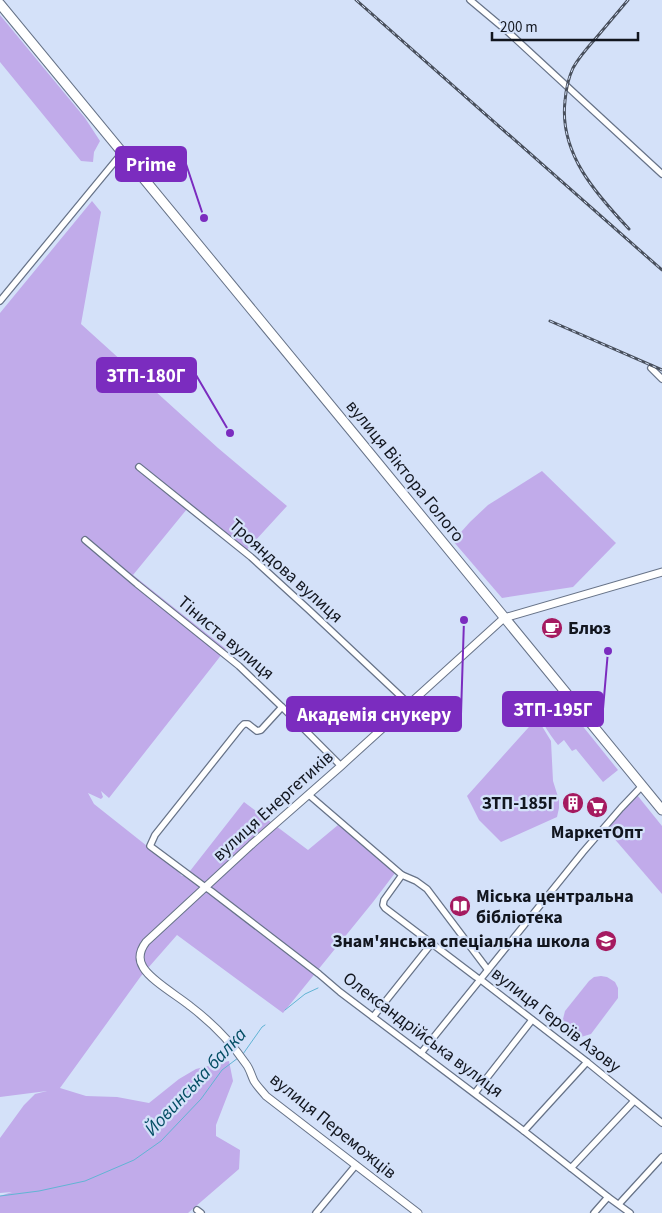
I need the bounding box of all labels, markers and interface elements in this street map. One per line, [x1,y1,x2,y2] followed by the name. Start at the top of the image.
[492,10,638,42] scale bar
[500,17,538,38] text: 200 m
[116,147,186,181] callout: Prime
[126,152,176,179] text: Prime
[97,358,196,392] callout: ЗТП-180Г
[106,363,186,390] text: ЗТП-180Г
[340,395,470,547] street label: вулиця Віктора Голого
[224,513,348,629] street label: Трояндова вулиця
[172,590,280,686] street label: Тіниста вулиця
[540,616,564,640] cafe icon: Блюз
[568,616,611,641] place label: Блюз
[503,692,603,726] callout: ЗТП-195Г
[287,697,461,731] callout: Академія снукеру
[513,697,593,724] text: ЗТП-195Г
[296,702,451,729] text: Академія снукеру
[207,745,339,867] street label: вулиця Енергетиків
[482,791,557,816] place label: ЗТП-185Г
[561,791,585,815] building icon: ЗТП-185Г
[585,795,609,819] supermarket icon: МаркетОпт
[551,820,643,845] place label: МаркетОпт
[476,884,634,930] place label: Міська центральна бібліотека
[448,894,472,918] library icon: Міська центральна бібліотека
[332,929,590,954] place label: Знам'янська спеціальна школа
[594,929,618,953] school or university icon: Знам'янська спеціальна школа
[486,961,627,1079] street label: вулиця Героїв Азову
[337,966,509,1104] street label: Олександрійська вулиця
[139,1022,253,1142] water label: Йовинська балка
[264,1067,402,1185] street label: вулиця Переможців

